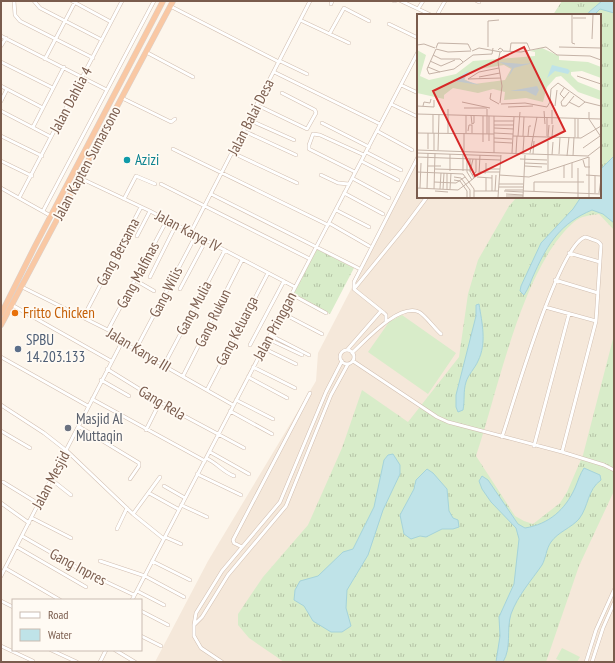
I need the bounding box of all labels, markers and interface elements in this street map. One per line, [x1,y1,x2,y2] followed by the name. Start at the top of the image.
[417,14,601,198] inset map
[45,63,96,137] street label: Jalan Dahlia 4
[223,75,278,159] street label: Jalan Balai Desa
[48,103,124,224] street label: Jalan Kapten Sumarsono
[135,150,159,169] place label: Azizi
[122,155,132,165] marker: Azizi
[151,205,224,256] street label: Jalan Karya IV
[92,215,143,289] street label: Gang Bersama
[112,238,163,311] street label: Gang Malfinas
[145,263,186,320] street label: Gang Wilis
[171,277,216,338] street label: Gang Mulia
[190,286,235,350] street label: Gang Rukun
[248,288,300,364] street label: Jalan Pringgan
[211,293,262,369] street label: Gang Keluarga
[23,303,95,322] place label: Fritto Chicken
[10,308,20,318] marker: Fritto Chicken
[103,323,175,376] street label: Jalan Karya III
[26,330,85,366] place label: SPBU 14.203.133
[13,344,23,354] marker: SPBU 14.203.133
[135,381,189,424] street label: Gang Rela
[76,409,123,445] place label: Masjid Al Muttaqin
[63,423,73,433] marker: Masjid Al Muttaqin
[27,448,74,513] street label: Jalan Mesjid
[47,544,110,589] street label: Gang Inpres
[12,599,142,651] legend
[48,607,68,622] text: Road
[48,627,73,642] text: Water

